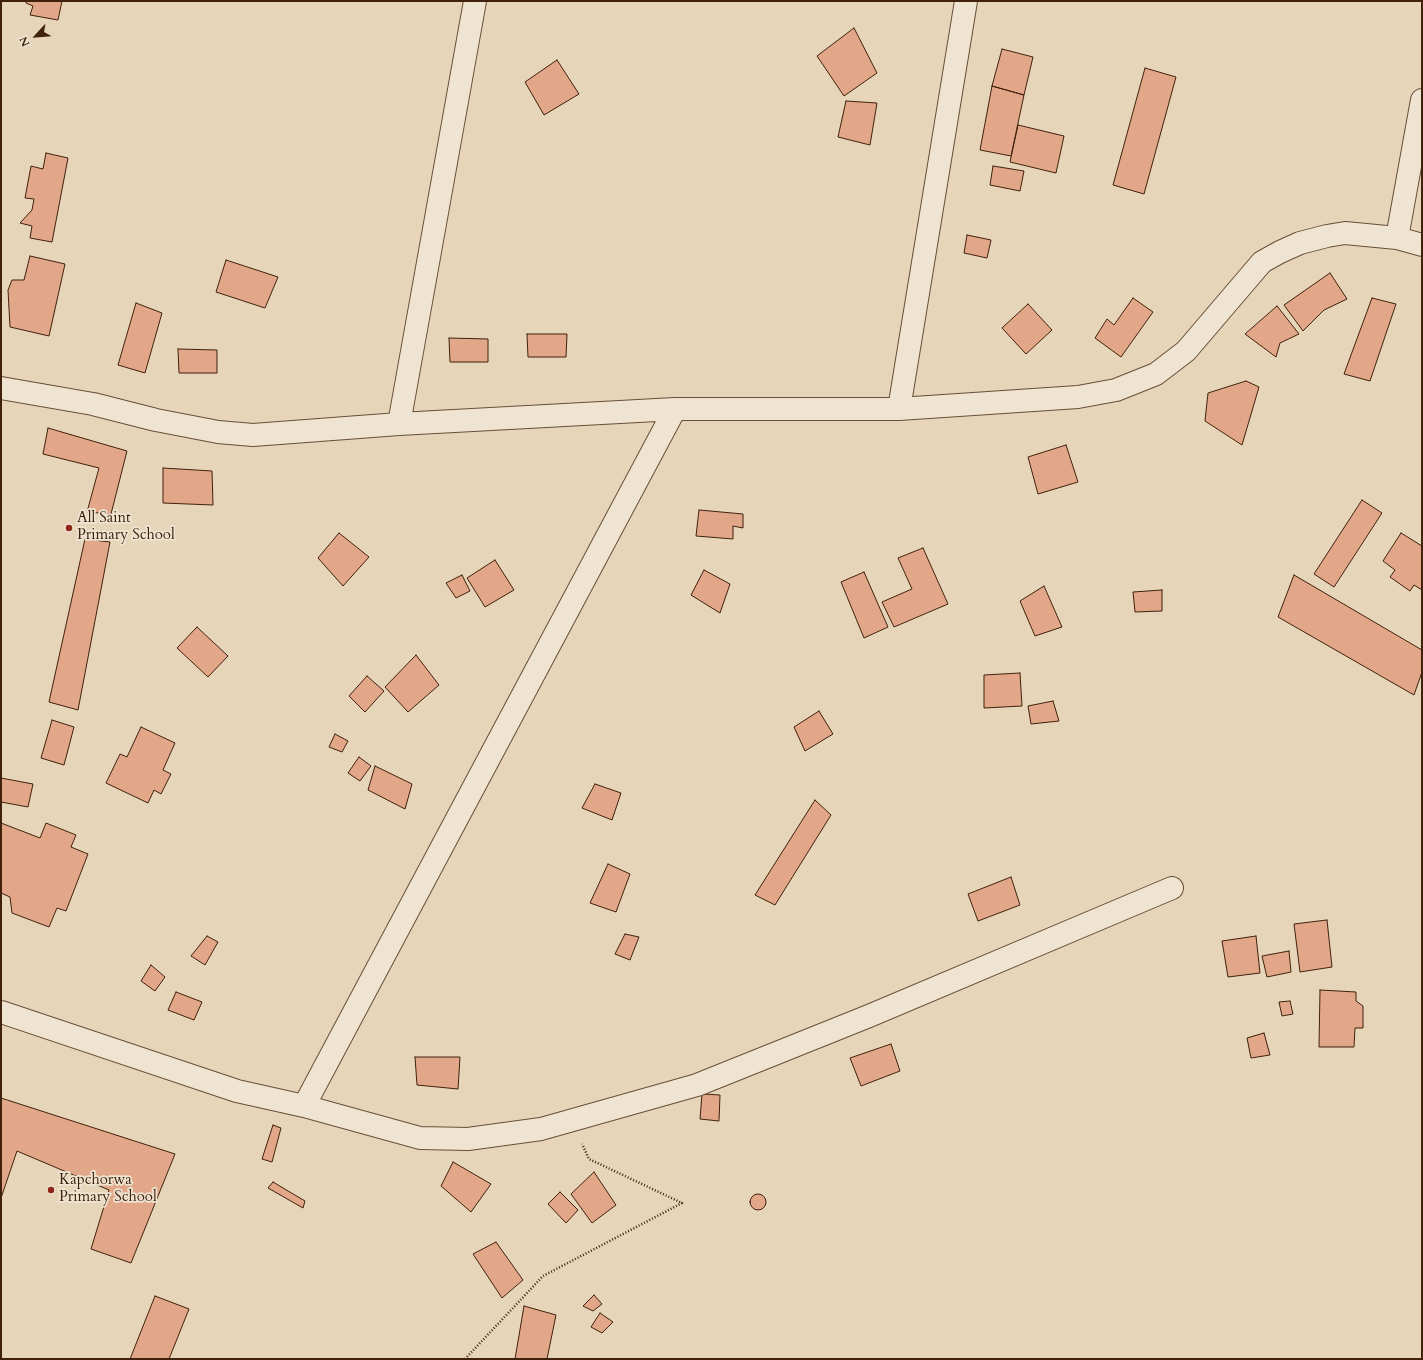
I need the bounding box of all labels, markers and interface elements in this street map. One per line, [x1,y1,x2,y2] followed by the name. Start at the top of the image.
[16,16,56,56] north arrow
[16,34,34,49] text: N
[77,510,175,545] place label: All Saint Primary School
[64,523,74,533] marker: All Saint Primary School
[59,1172,157,1207] place label: Kapchorwa Primary School
[46,1185,56,1195] marker: Kapchorwa Primary School

